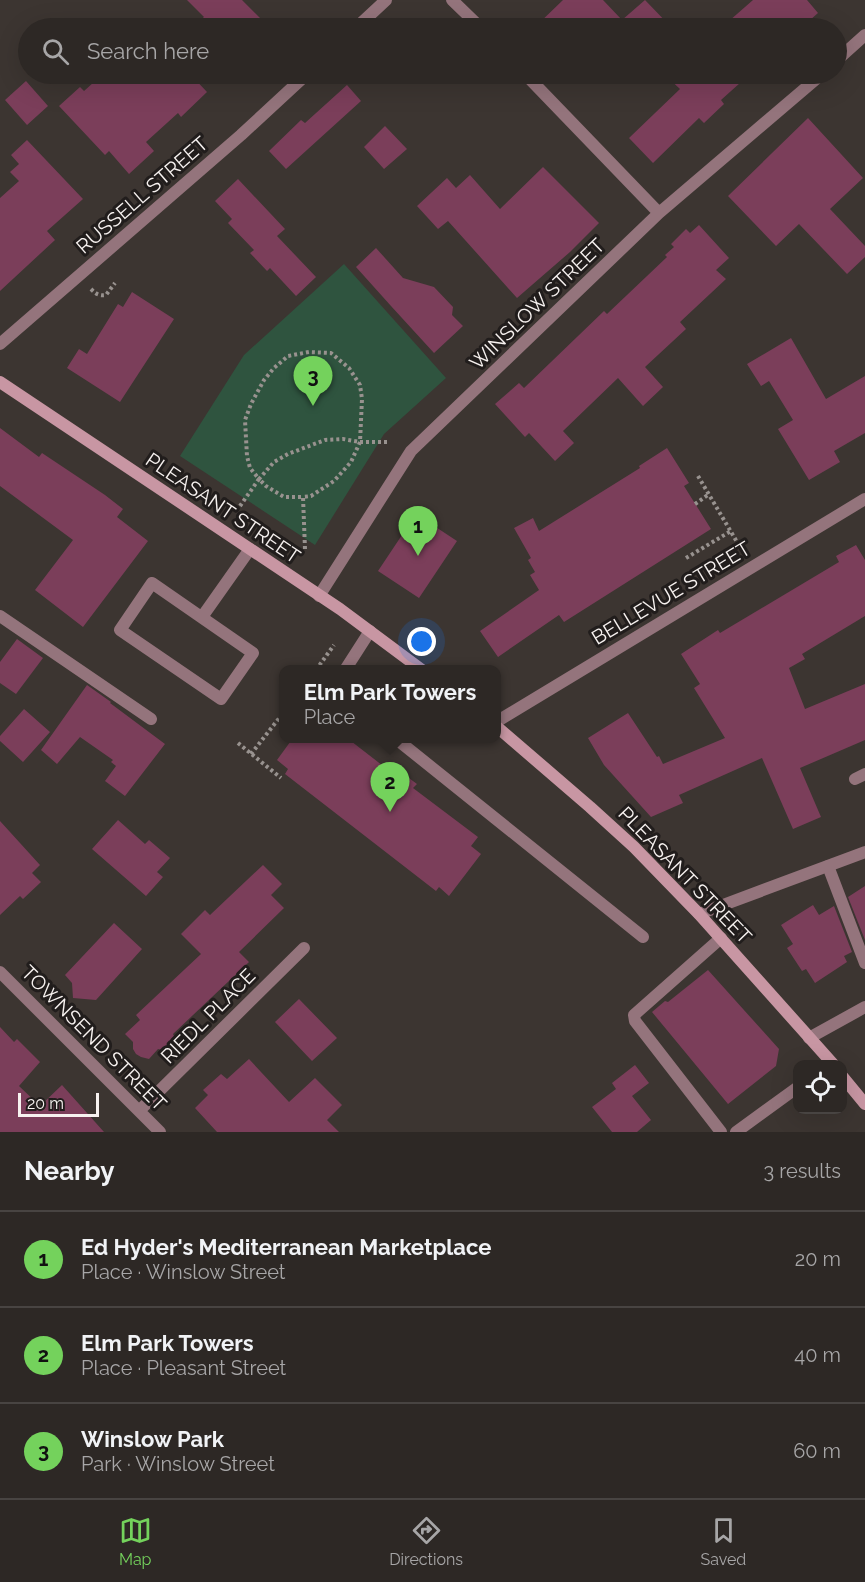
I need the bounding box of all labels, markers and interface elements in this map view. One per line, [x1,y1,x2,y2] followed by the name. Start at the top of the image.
[18,18,847,84] search box
[39,35,72,68] icon: search
[87,38,209,64] text: Search here
[71,131,213,259] street label: RUSSELL STREET
[465,233,609,375] street label: WINSLOW STREET
[294,356,332,406] pin: 3
[141,447,305,569] street label: PLEASANT STREET
[398,506,438,556] pin: 1
[587,536,755,650] street label: BELLEVUE STREET
[407,627,436,656] your location
[279,665,501,743] popup
[304,679,476,705] text: Elm Park Towers
[304,705,355,729] text: Place
[370,762,410,812] pin: 2
[613,802,757,948] street label: PLEASANT STREET
[16,960,172,1116] street label: TOWNSEND STREET
[156,964,260,1068] street label: RIEDL PLACE
[793,1060,847,1114] map controls
[793,1060,847,1114] button: locate
[18,1090,99,1118] scale bar
[27,1094,64,1113] text: 20 m
[24,1156,114,1186] text: Nearby
[763,1159,841,1183] text: 3 results
[81,1234,491,1260] text: Ed Hyder's Mediterranean Marketplace
[39,1247,48,1271] text: 1
[795,1247,841,1271] text: 20 m
[81,1260,286,1284] text: Place · Winslow Street
[81,1330,254,1356] text: Elm Park Towers
[38,1343,49,1367] text: 2
[794,1343,841,1367] text: 40 m
[81,1356,286,1380] text: Place · Pleasant Street
[81,1426,224,1452] text: Winslow Park
[38,1439,49,1463] text: 3
[793,1439,841,1463] text: 60 m
[81,1452,275,1476] text: Park · Winslow Street
[119,1514,152,1569] tab: Map
[389,1514,463,1569] tab: Directions
[700,1514,746,1569] tab: Saved

